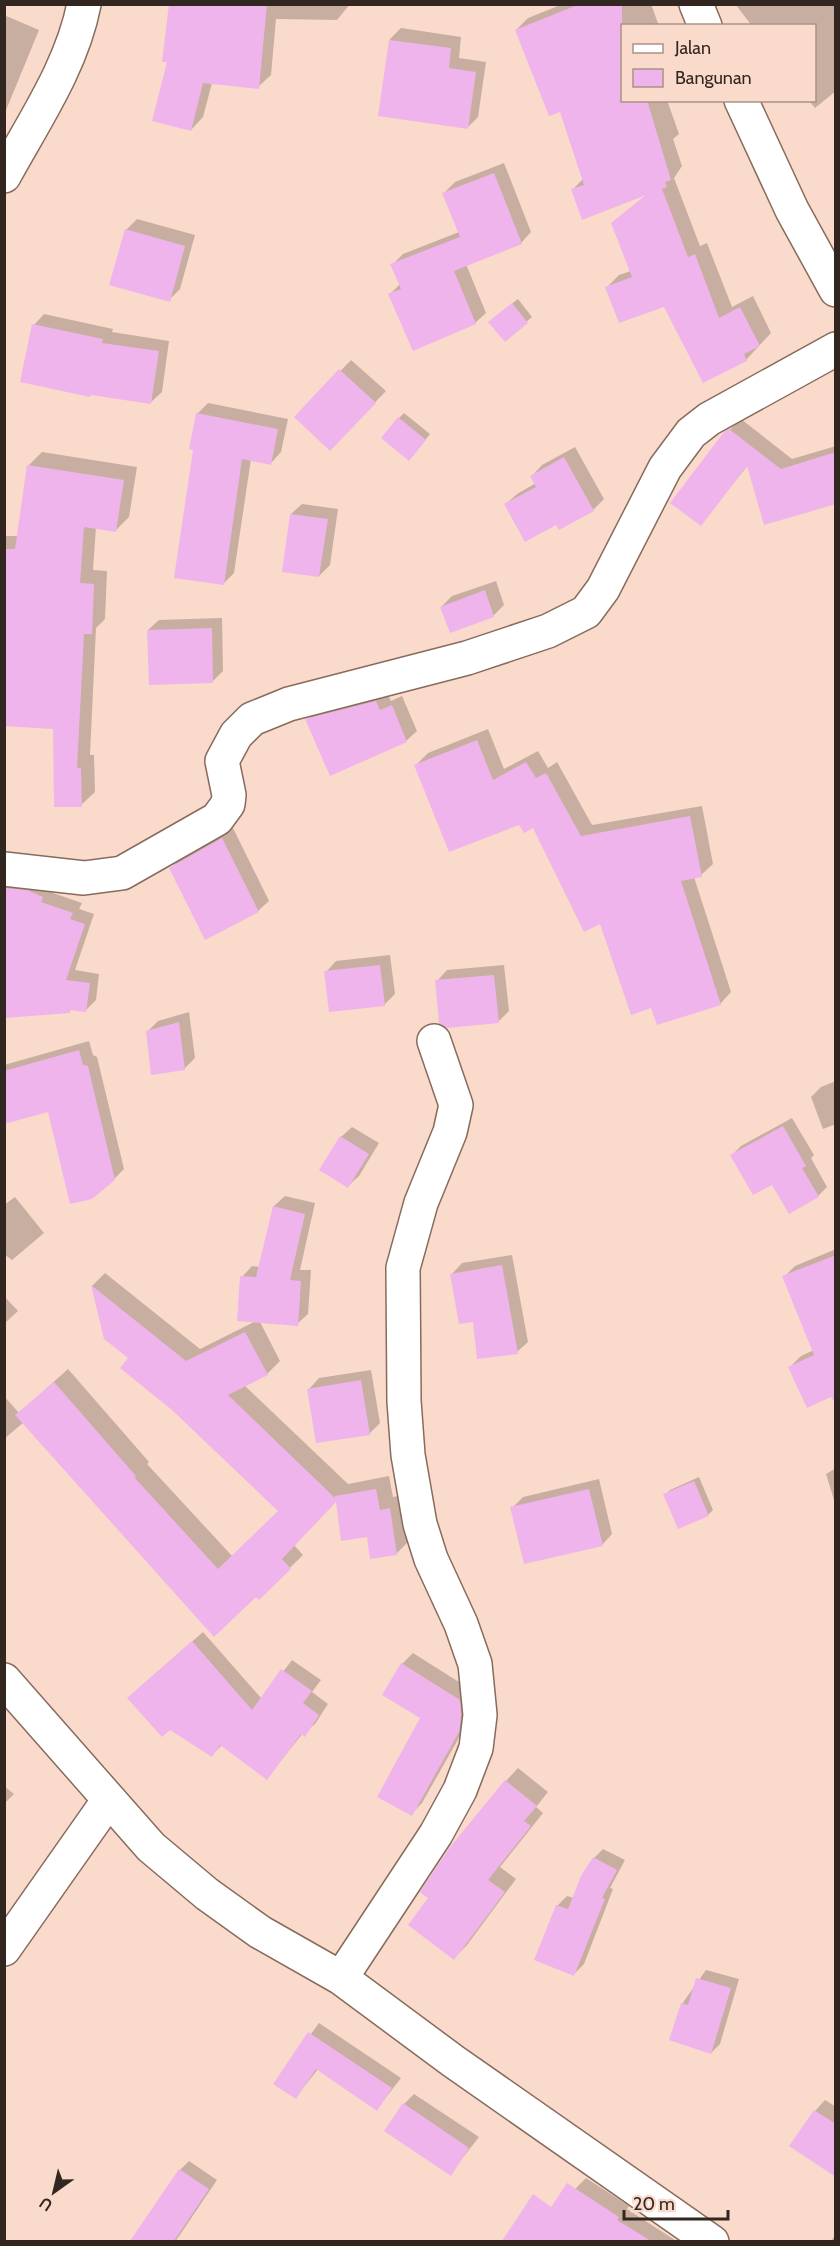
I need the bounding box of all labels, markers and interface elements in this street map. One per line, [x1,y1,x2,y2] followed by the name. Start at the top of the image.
[621,24,816,102] legend
[674,37,711,59] text: Jalan
[675,67,752,89] text: Bangunan
[24,2162,84,2222] north arrow
[624,2183,728,2221] scale bar
[36,2193,56,2215] text: U
[633,2193,675,2215] text: 20 m

